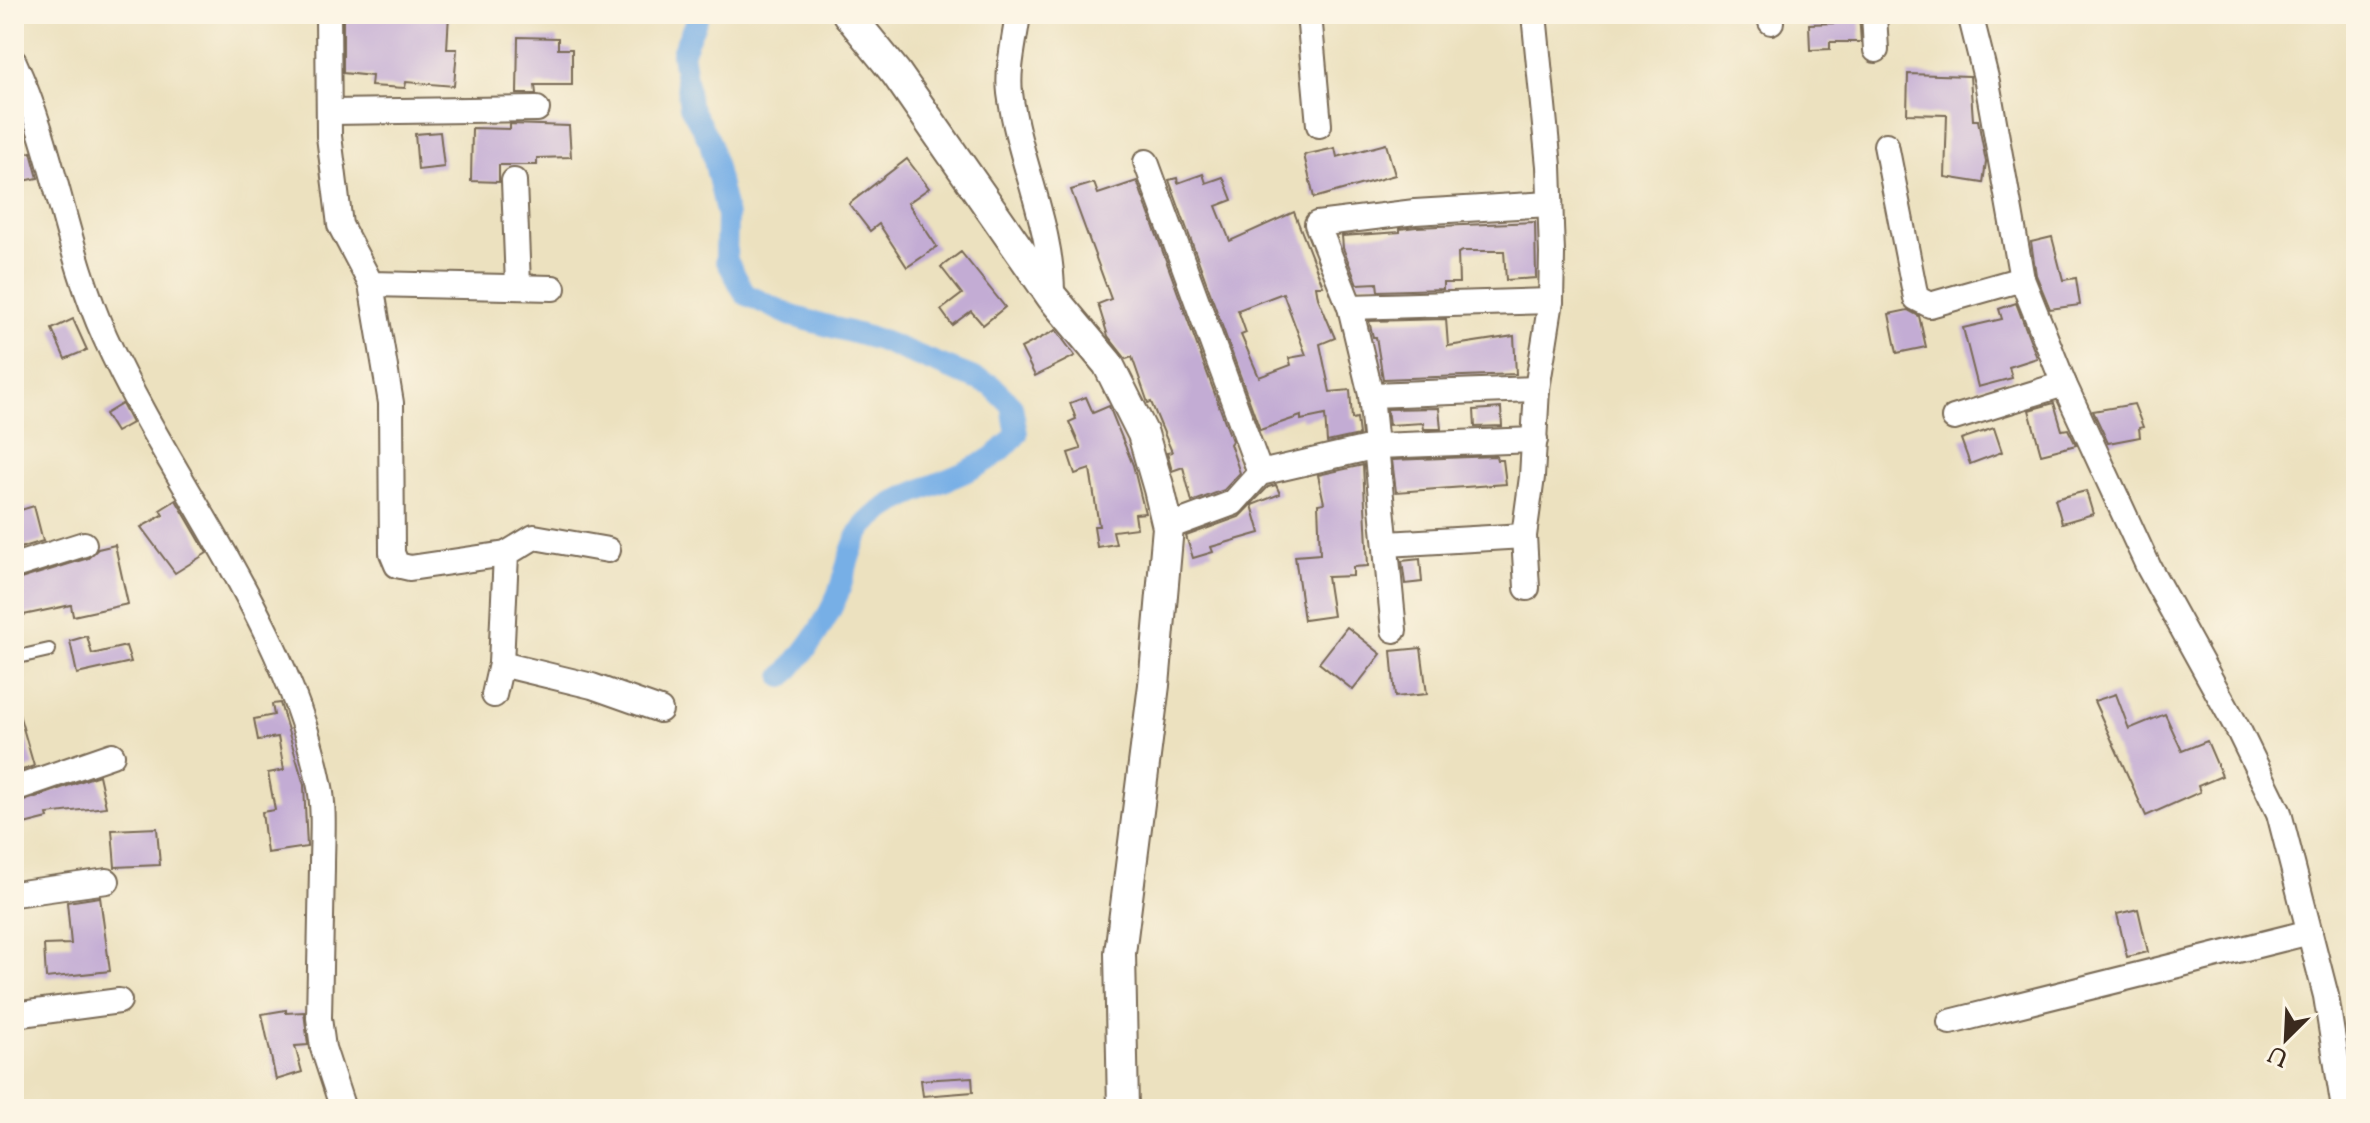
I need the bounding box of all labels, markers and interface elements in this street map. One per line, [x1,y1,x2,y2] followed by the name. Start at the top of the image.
[2246,999,2326,1079] north arrow
[2264,1036,2294,1073] text: U

